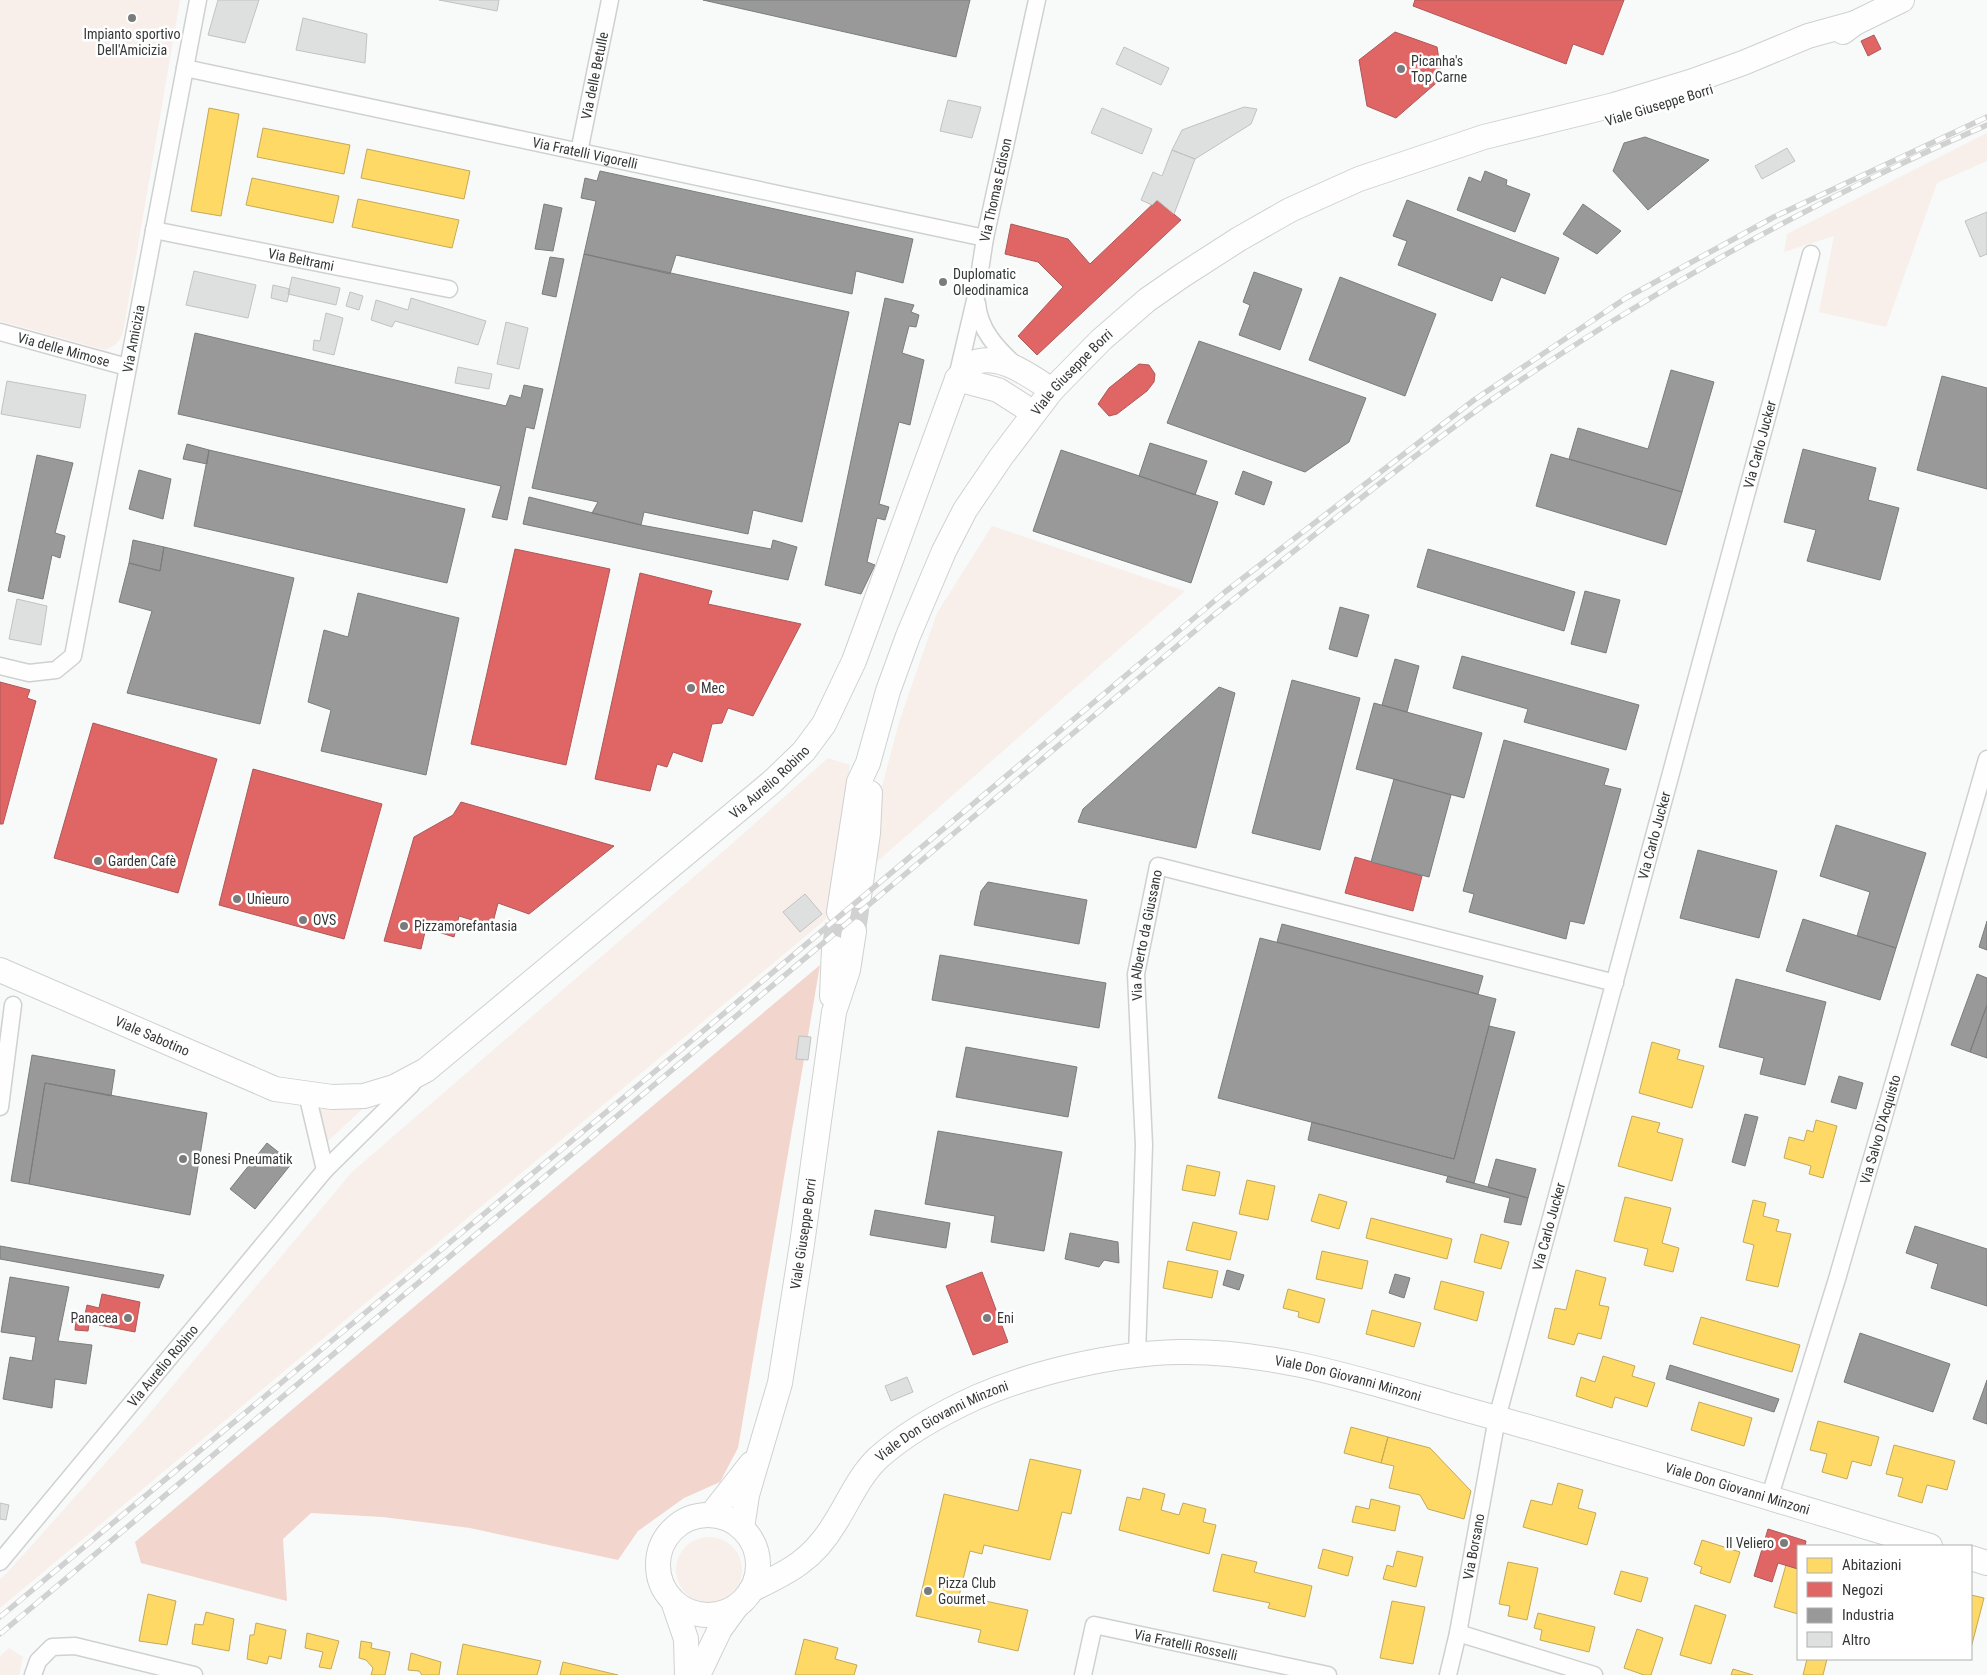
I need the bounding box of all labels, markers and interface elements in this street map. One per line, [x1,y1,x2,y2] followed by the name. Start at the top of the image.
[126,12,138,24] marker: Impianto sportivo Dell'Amicizia
[83,26,181,58] place label: Impianto sportivo Dell'Amicizia
[578,30,611,121] street label: Via delle Betulle
[1411,53,1467,85] place label: Picanha's Top Carne
[1395,63,1407,75] marker: Picanha's Top Carne
[1603,81,1715,129] street label: Viale Giuseppe Borri
[531,134,639,172] street label: Via Fratelli Vigorelli
[976,137,1015,243] street label: Via Thomas Edison
[267,245,336,274] street label: Via Beltrami
[953,266,1029,298] place label: Duplomatic Oleodinamica
[937,276,949,288] marker: Duplomatic Oleodinamica
[119,304,148,374] street label: Via Amicizia
[1028,326,1116,418] street label: Viale Giuseppe Borri
[16,329,112,370] street label: Via delle Mimose
[1740,399,1779,490] street label: Via Carlo Jucker
[701,680,725,696] place label: Mec
[685,682,697,694] marker: Mec
[726,743,813,822] street label: Via Aurelio Robino
[1635,790,1674,881] street label: Via Carlo Jucker
[108,853,177,869] place label: Garden Cafè
[92,855,104,867] marker: Garden Cafè
[1128,868,1165,1001] street label: Via Alberto da Giussano
[247,891,289,907] place label: Unieuro
[231,893,243,905] marker: Unieuro
[313,912,336,928] place label: OVS
[297,914,309,926] marker: OVS
[414,918,517,934] place label: Pizzamorefantasia
[398,920,410,932] marker: Pizzamorefantasia
[113,1013,192,1059] street label: Viale Sabotino
[1857,1073,1904,1186] street label: Via Salvo D'Acquisto
[193,1151,293,1167] place label: Bonesi Pneumatik
[177,1153,189,1165] marker: Bonesi Pneumatik
[787,1177,819,1291] street label: Viale Giuseppe Borri
[1529,1181,1568,1272] street label: Via Carlo Jucker
[70,1310,118,1326] place label: Panacea
[997,1310,1014,1326] place label: Eni
[122,1312,134,1324] marker: Panacea
[981,1312,993,1324] marker: Eni
[124,1321,201,1410] street label: Via Aurelio Robino
[1273,1352,1423,1404] street label: Viale Don Giovanni Minzoni
[872,1377,1010,1465] street label: Viale Don Giovanni Minzoni
[1663,1459,1812,1518] street label: Viale Don Giovanni Minzoni
[1460,1512,1488,1581] street label: Via Borsano
[1726,1535,1774,1551] place label: Il Veliero
[1778,1537,1790,1549] marker: Il Veliero
[1797,1545,1972,1660] legend
[1842,1556,1901,1574] text: Abitazioni
[938,1575,996,1607] place label: Pizza Club Gourmet
[1842,1581,1883,1599] text: Negozi
[922,1585,934,1597] marker: Pizza Club Gourmet
[1842,1606,1894,1624] text: Industria
[1133,1626,1239,1663] street label: Via Fratelli Rosselli
[1842,1631,1870,1649] text: Altro

